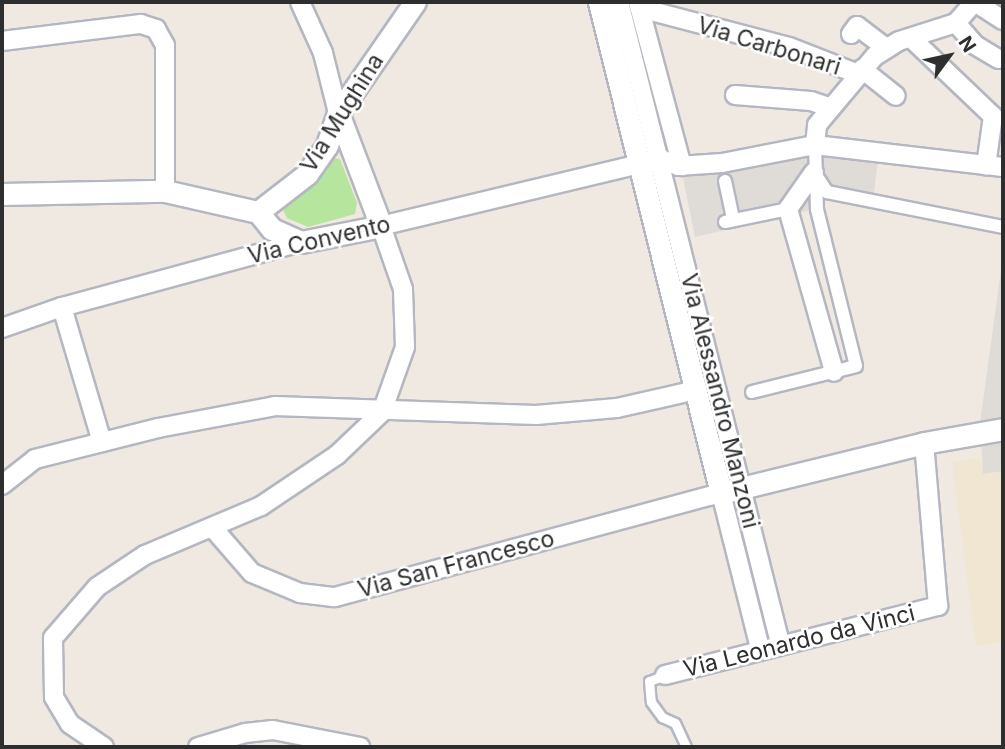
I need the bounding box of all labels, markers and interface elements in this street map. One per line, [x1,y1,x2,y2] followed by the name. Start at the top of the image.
[694,11,844,81] street label: Via Carbonari
[914,21,984,91] north arrow
[953,32,981,57] text: N
[295,48,389,178] street label: Via Mughina
[245,210,393,270] street label: Via Convento
[675,271,765,531] street label: Via Alessandro Manzoni
[355,524,557,604] street label: Via San Francesco
[681,599,917,683] street label: Via Leonardo da Vinci

